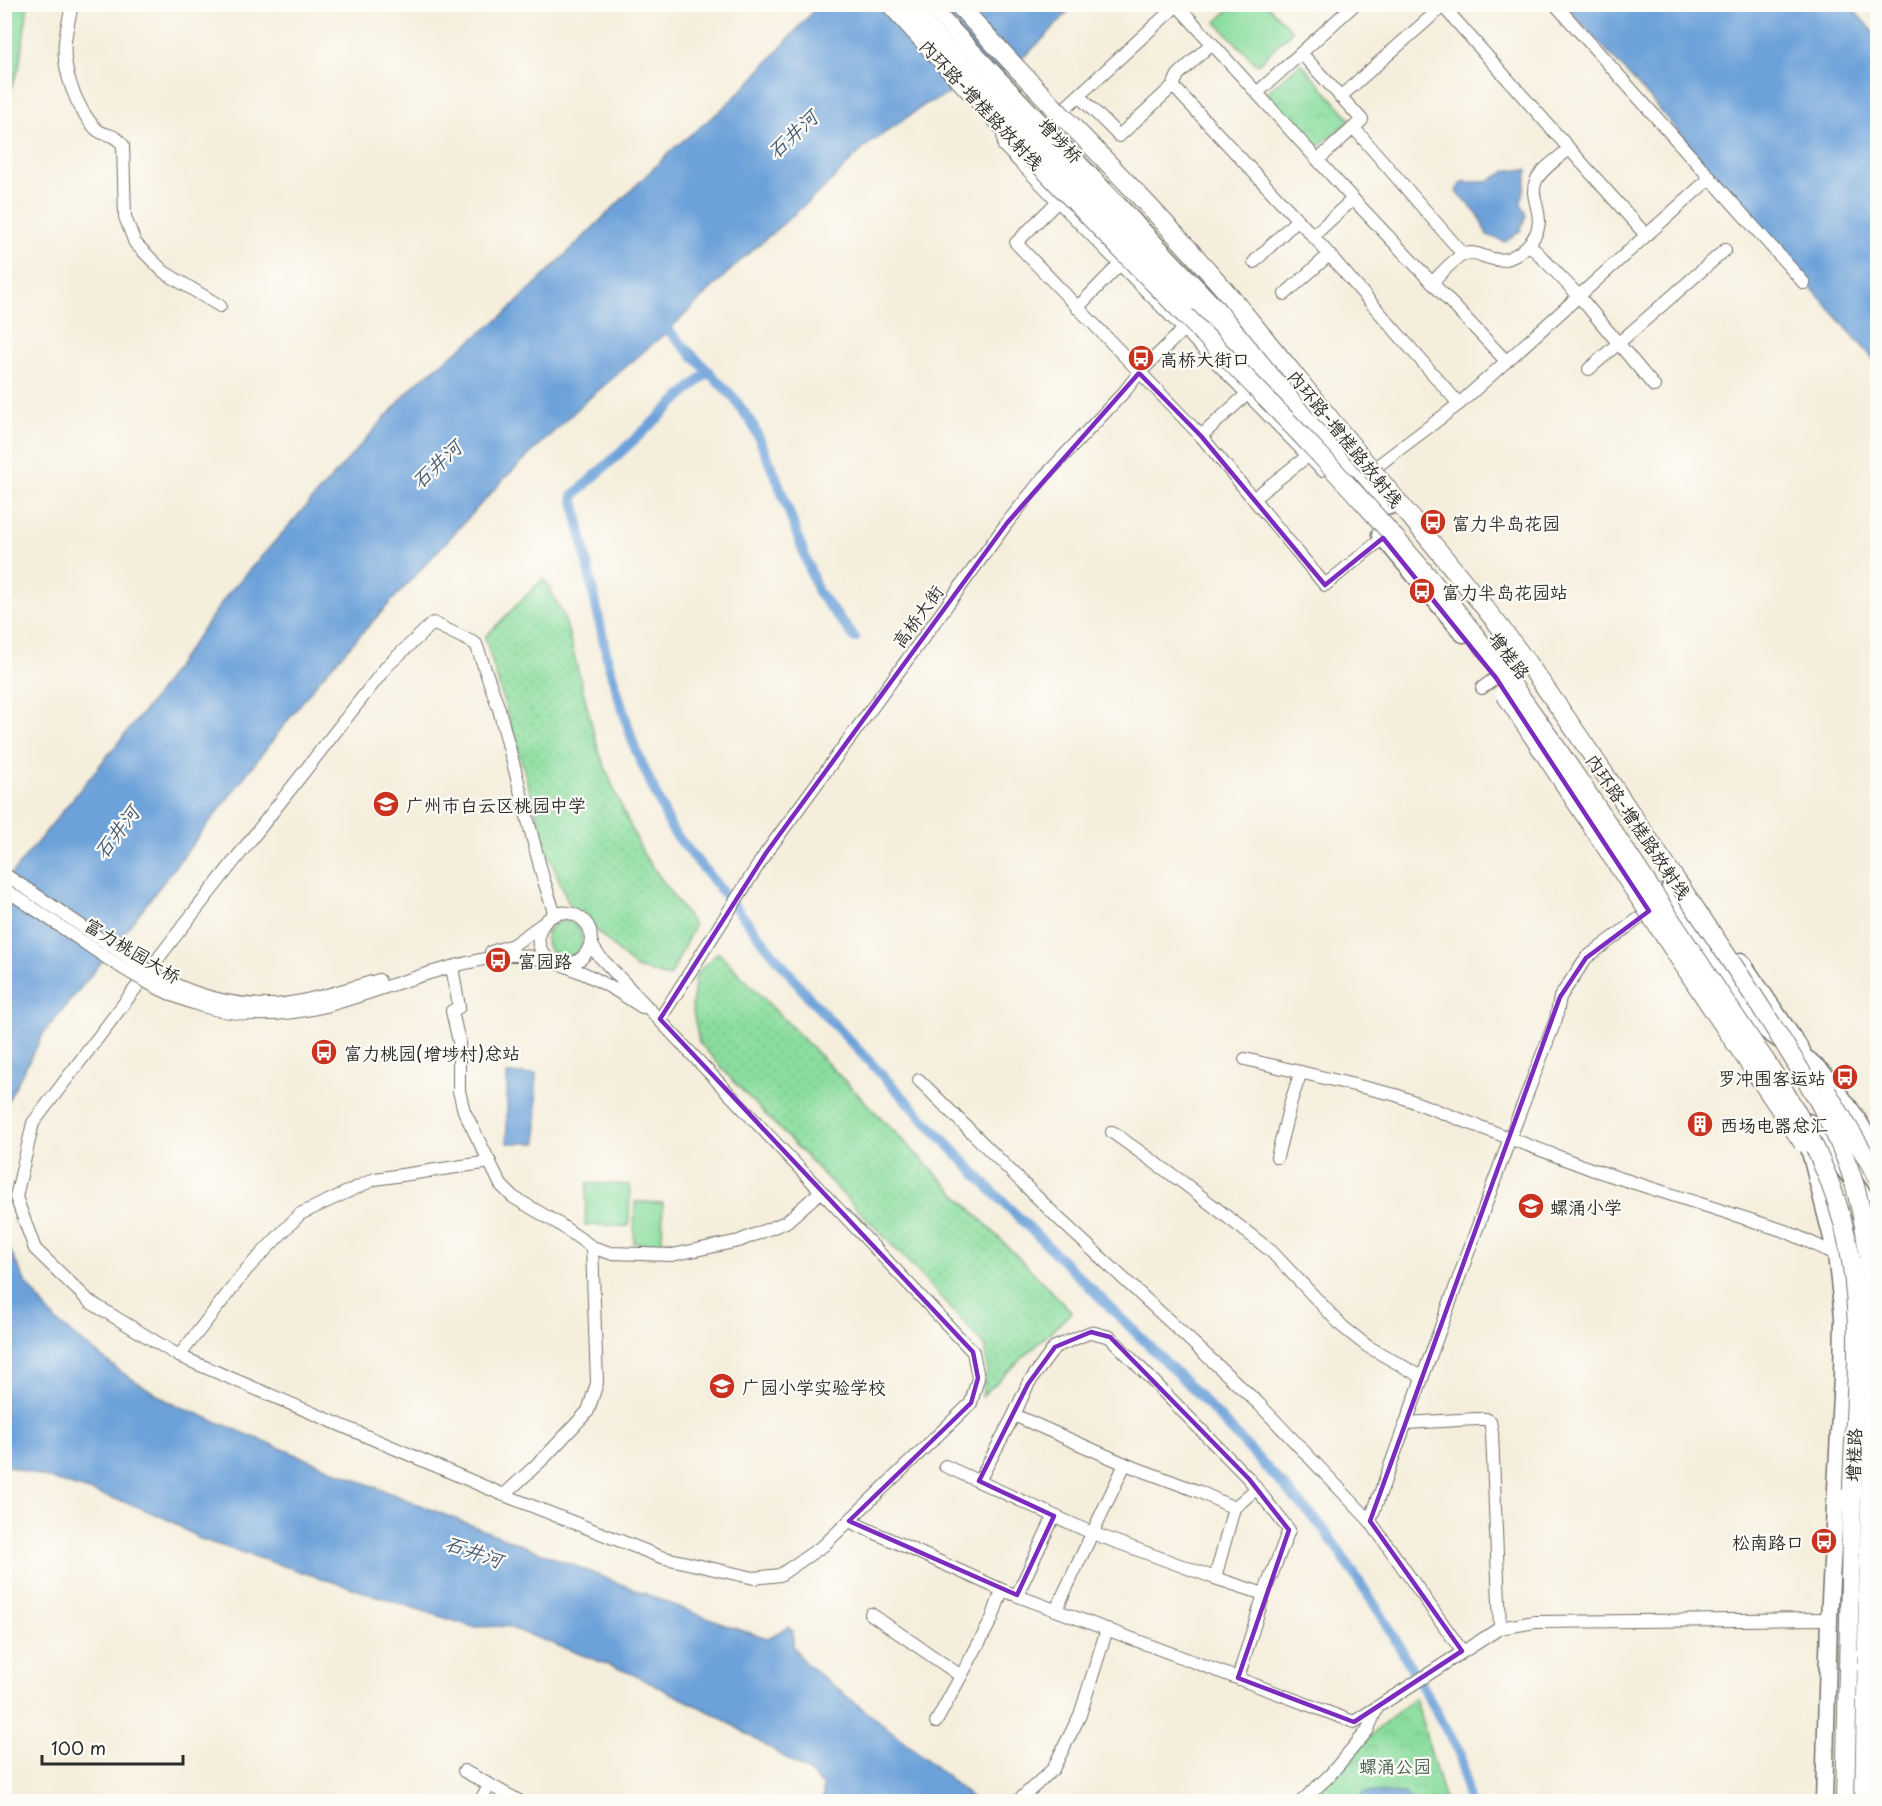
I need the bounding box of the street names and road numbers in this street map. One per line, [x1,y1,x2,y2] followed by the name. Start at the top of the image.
[914,32,1050,176] street label: 内环路-增槎路放射线
[1033,111,1089,169] street label: 增埗桥
[1282,363,1410,513] street label: 内环路-增槎路放射线
[885,579,949,653] street label: 高桥大街
[1483,625,1537,685] street label: 增槎路
[1580,748,1698,904] street label: 内环路-增槎路放射线
[80,911,186,989] street label: 富力桃园大桥
[1839,1428,1867,1482] street label: 增槎路

